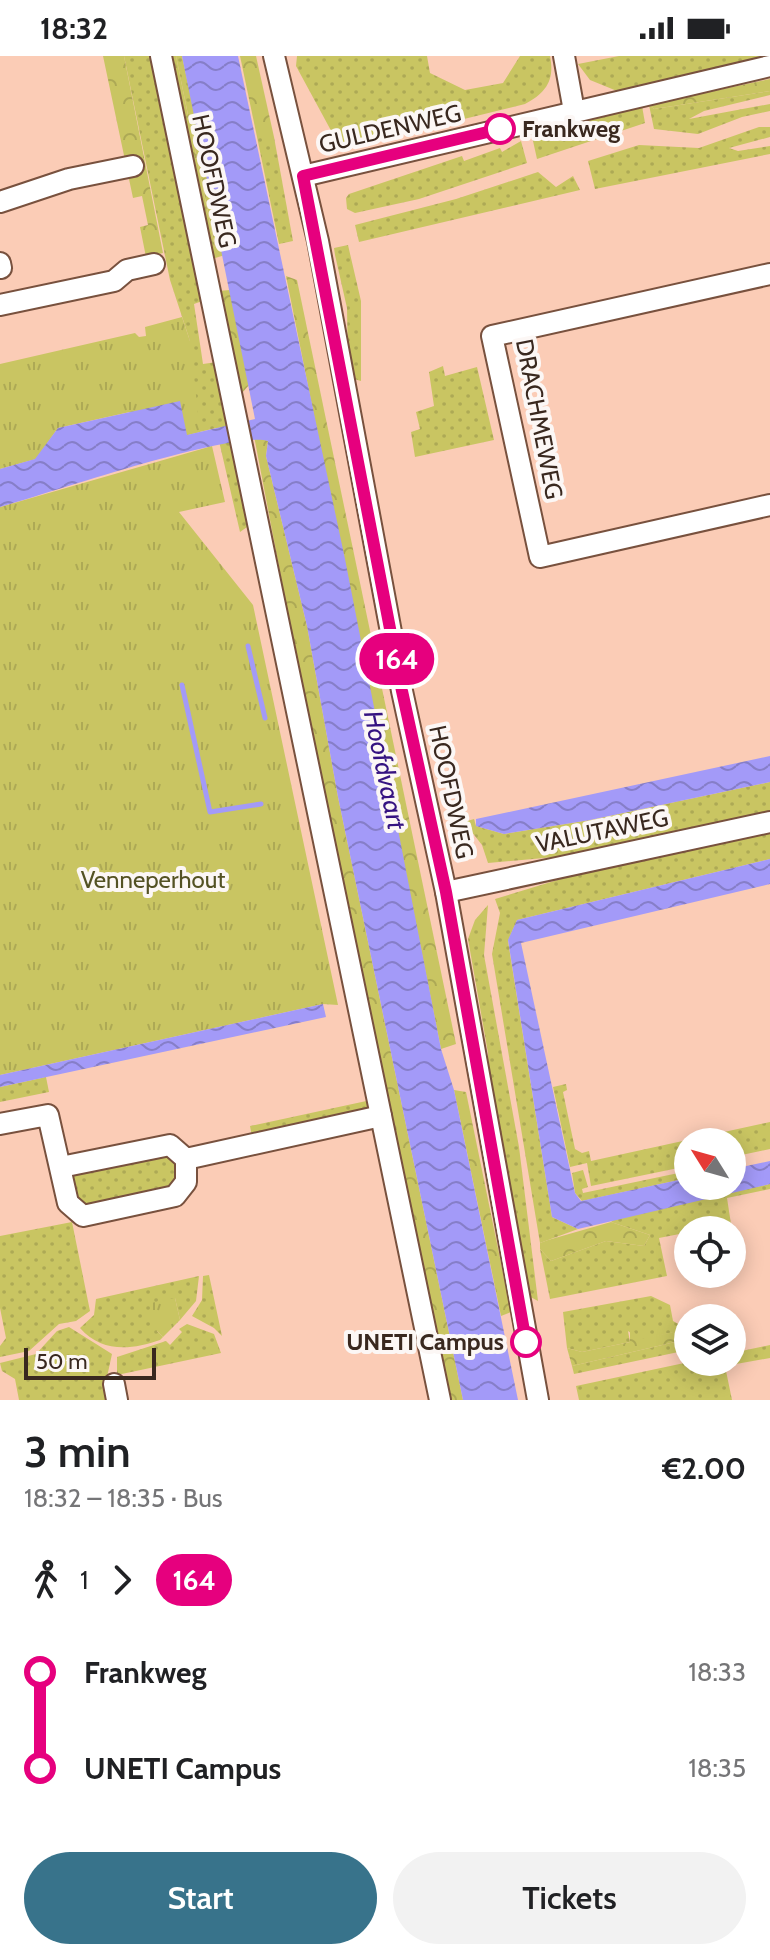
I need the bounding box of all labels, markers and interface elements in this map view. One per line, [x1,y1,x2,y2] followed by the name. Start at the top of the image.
[40,10,108,47] text: 18:32
[316,98,464,159] street label: GULDENWEG
[186,112,243,250] street label: HOOFDWEG
[485,114,515,144] marker: Frankweg
[522,114,620,143] place label: Frankweg
[510,336,569,501] street label: DRACHMEWEG
[351,633,443,685] line badge: 164
[375,642,419,676] text: 164
[357,708,413,833] water label: Hoofdvaart
[423,723,480,861] street label: HOOFDWEG
[533,802,671,859] street label: VALUTAWEG
[81,865,225,894] park label: Venneperhout
[674,1128,746,1200] north arrow
[674,1128,746,1376] map controls
[674,1216,746,1288] button: locate
[674,1304,746,1376] button: layers
[346,1327,504,1356] place label: UNETI Campus
[511,1327,541,1357] marker: UNETI Campus
[24,1344,156,1380] scale bar
[36,1348,88,1375] text: 50 m
[24,1425,131,1478] text: 3 min
[662,1450,746,1487] text: €2.00
[24,1482,223,1514] text: 18:32 – 18:35 · Bus
[24,1558,68,1602] icon: walk
[100,1558,144,1602] icon: forward
[172,1563,216,1597] text: 164
[80,1564,88,1596] text: 1
[84,1654,207,1691] text: Frankweg
[688,1656,746,1688] text: 18:33
[84,1750,281,1787] text: UNETI Campus
[688,1752,746,1784] text: 18:35
[24,1852,377,1944] button: Start
[393,1852,746,1944] button: Tickets

